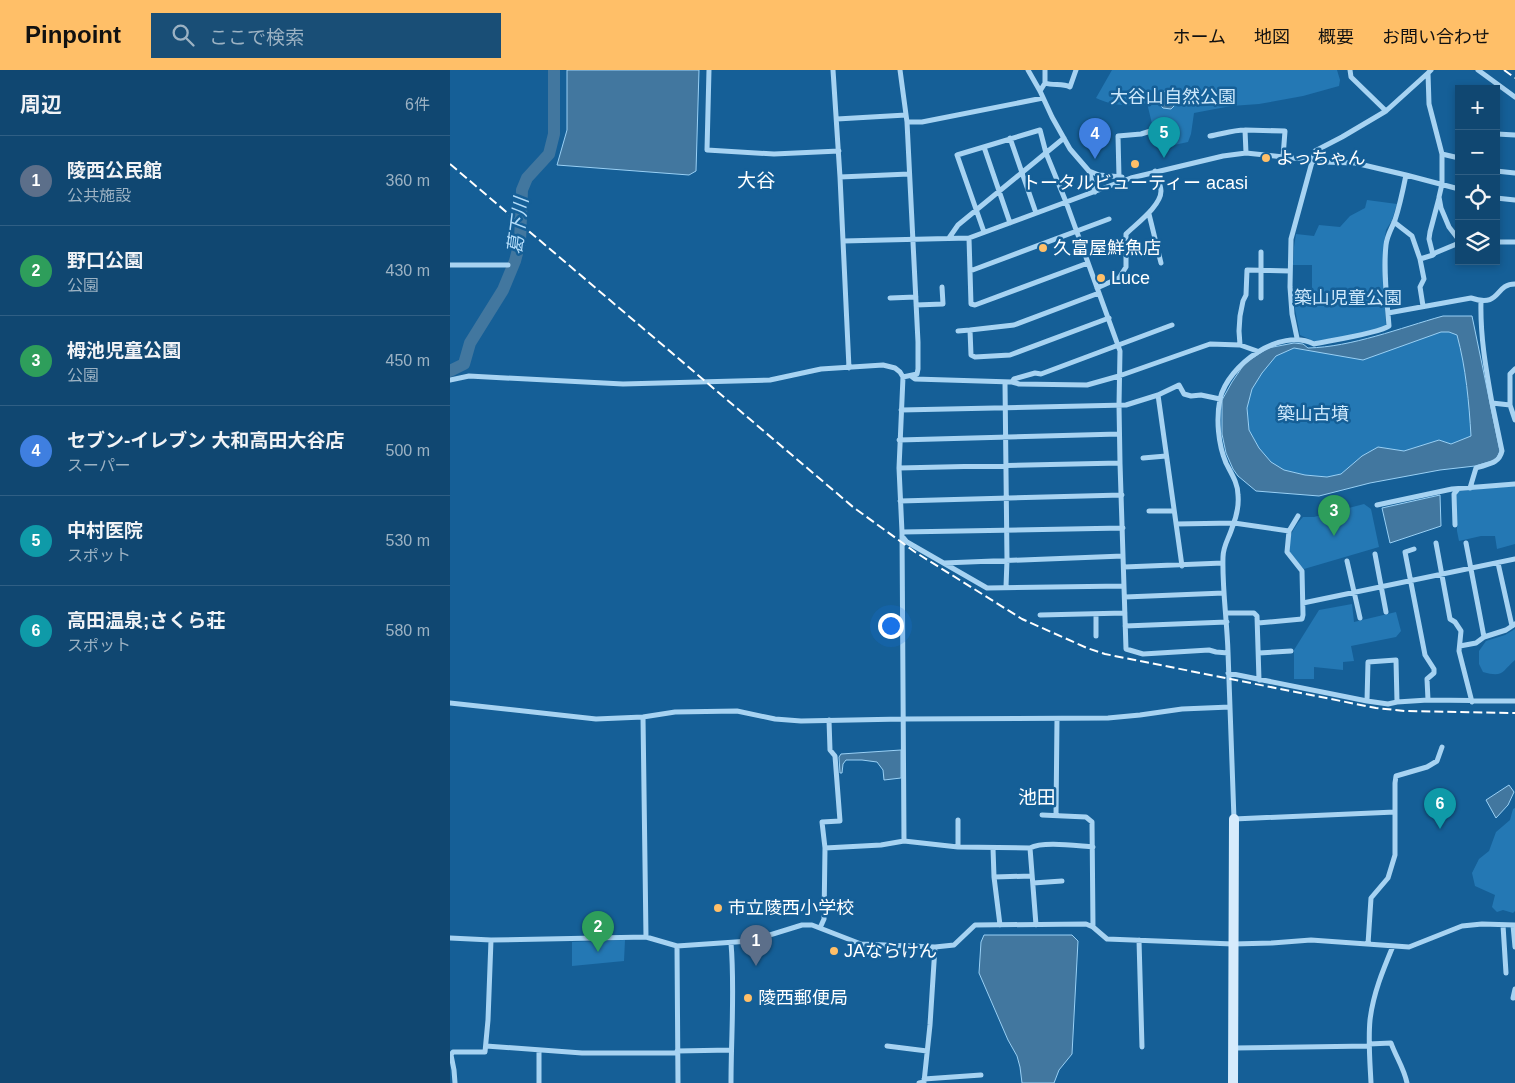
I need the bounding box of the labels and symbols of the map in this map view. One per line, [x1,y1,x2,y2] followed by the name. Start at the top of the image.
[1110,87,1236,107] park label: 大谷山自然公園
[1148,117,1180,158] pin: 5
[1079,118,1111,159] pin: 4
[1276,148,1365,168] place label: よっちゃん
[1260,152,1272,164] marker: よっちゃん
[1129,158,1141,170] marker: トータルビューティー acasi
[737,170,775,191] district label: 大谷
[1022,173,1248,193] place label: トータルビューティー acasi
[504,194,532,256] water label: 葛下川
[1053,238,1161,258] place label: 久富屋鮮魚店
[1037,242,1049,254] marker: 久富屋鮮魚店
[1111,268,1150,288] place label: Luce
[1095,272,1107,284] marker: Luce
[1294,288,1402,308] park label: 築山児童公園
[1277,404,1349,424] park label: 築山古墳
[1318,495,1350,536] pin: 3
[878,613,904,639] your location
[1018,787,1056,808] district label: 池田
[1424,788,1456,829] pin: 6
[728,898,854,918] place label: 市立陵西小学校
[712,902,724,914] marker: 市立陵西小学校
[582,911,614,952] pin: 2
[740,925,772,966] pin: 1
[844,941,937,961] place label: JAならけん
[828,945,840,957] marker: JAならけん
[758,988,848,1008] place label: 陵西郵便局
[742,992,754,1004] marker: 陵西郵便局

